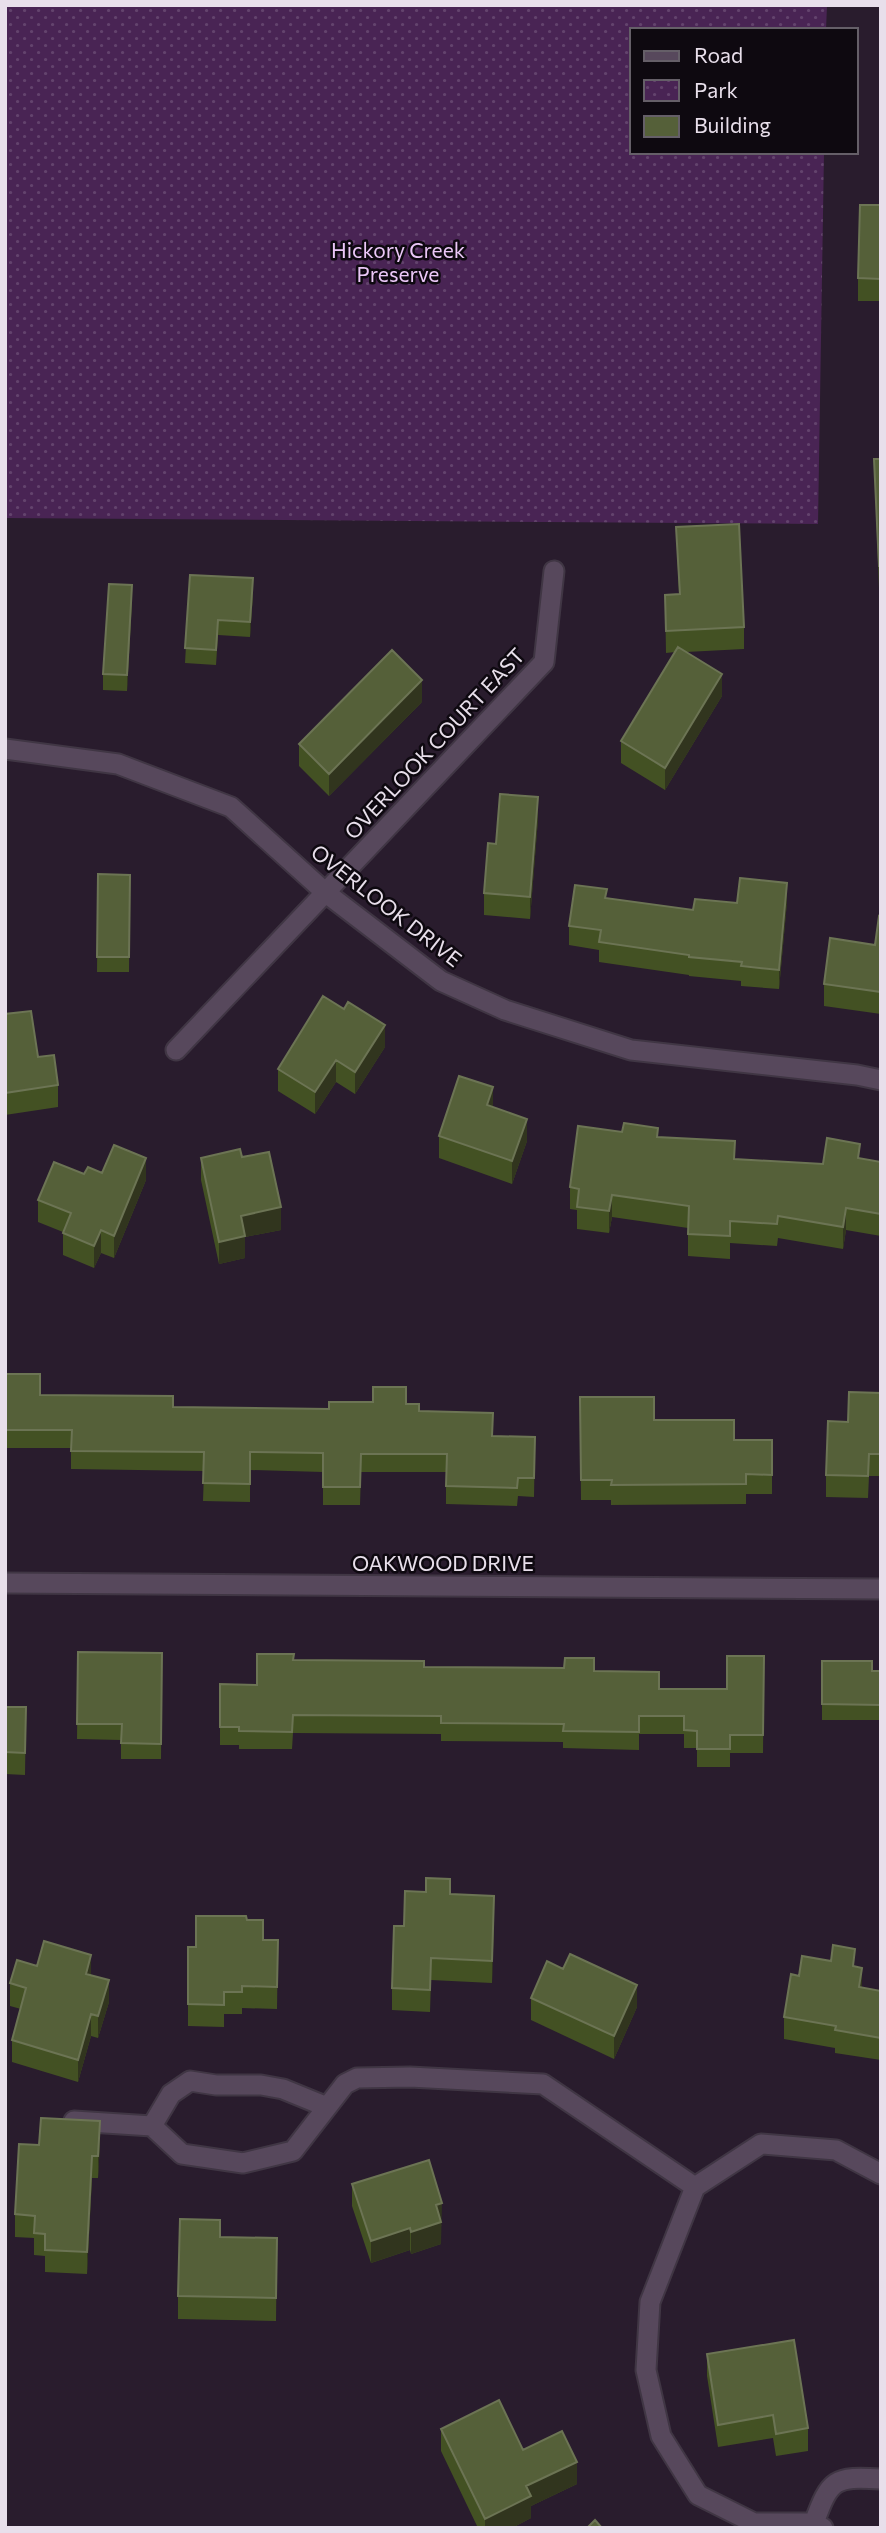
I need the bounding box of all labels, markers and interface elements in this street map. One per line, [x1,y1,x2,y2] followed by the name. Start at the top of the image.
[630,28,858,154] legend
[694,42,743,67] text: Road
[694,77,738,102] text: Park
[694,112,771,137] text: Building
[331,237,465,286] park label: Hickory Creek Preserve
[339,642,529,844] street label: OVERLOOK COURT EAST
[307,838,467,971] street label: OVERLOOK DRIVE
[352,1550,534,1575] street label: OAKWOOD DRIVE

